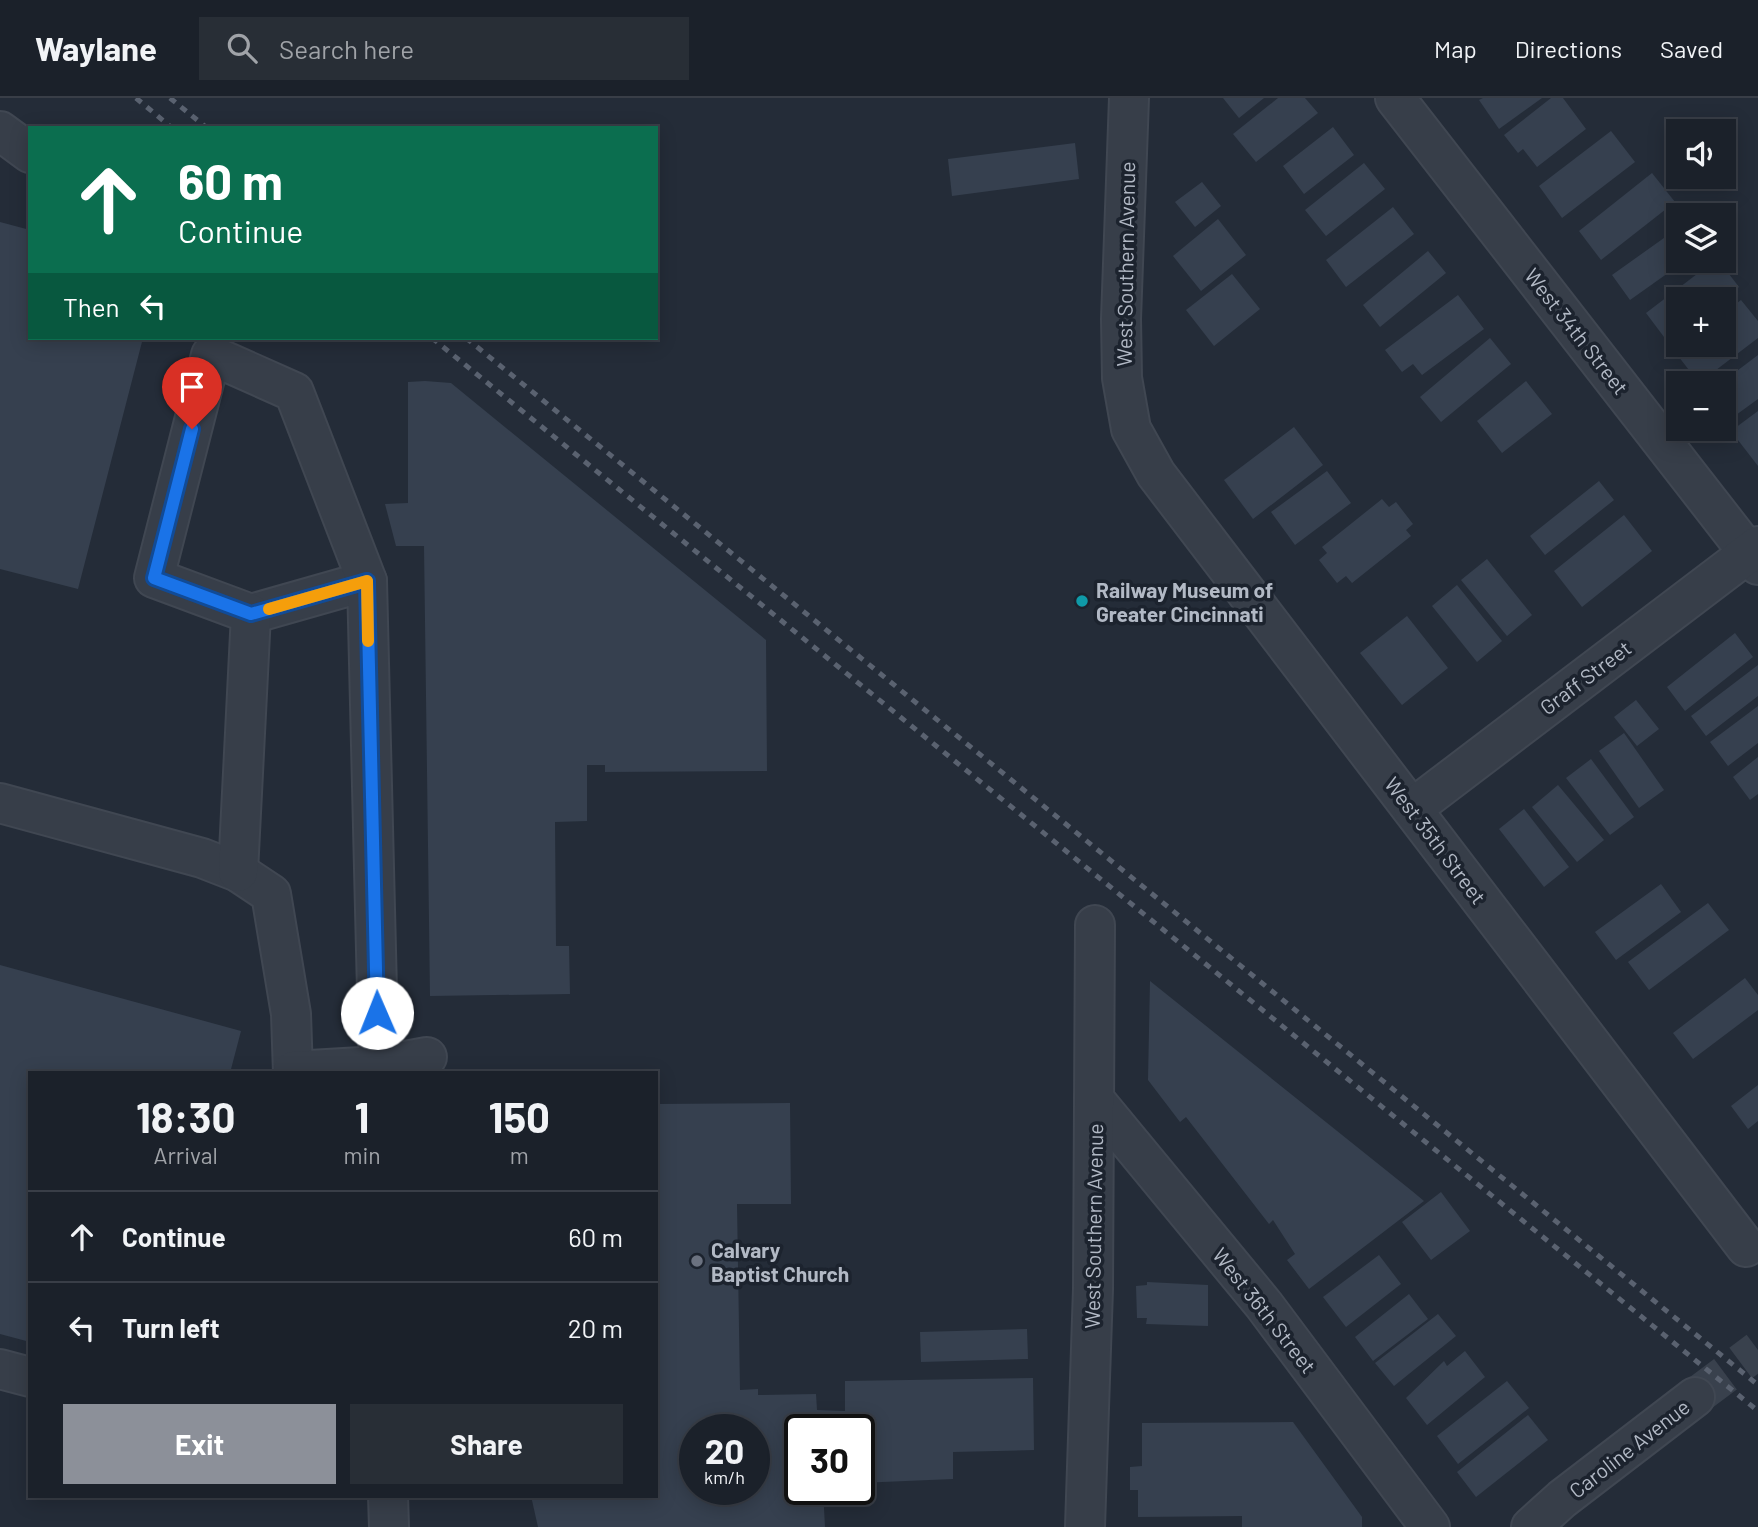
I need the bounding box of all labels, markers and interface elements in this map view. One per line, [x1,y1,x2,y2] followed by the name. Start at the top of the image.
[199,17,689,80] search box
[35,28,157,68] text: Waylane
[223,29,261,67] icon: search
[279,33,414,64] text: Search here
[1434,34,1477,63] text: Map
[1515,34,1622,63] text: Directions
[1660,34,1723,63] text: Saved
[1666,119,1736,441] map controls
[1666,119,1736,189] button: sound
[178,151,283,210] text: 60 m
[63,154,154,245] icon: ahead
[1111,161,1139,367] street label: West Southern Avenue
[1666,203,1736,273] button: layers
[178,211,303,249] text: Continue
[1520,263,1634,399] street label: West 34th Street
[134,287,172,325] icon: left
[1666,287,1736,357] button: +
[63,291,120,322] text: Then
[162,357,222,429] pin
[173,368,211,406] icon: arrive
[1666,371,1736,441] button: −
[1096,577,1273,626] place label: Railway Museum of Greater Cincinnati
[1074,593,1090,609] marker: Railway Museum of Greater Cincinnati
[1535,635,1635,719] street label: Graff Street
[1380,772,1492,908] street label: West 35th Street
[340,976,414,1050] position arrow
[136,1091,235,1141] text: 18:30
[355,1091,369,1141] text: 1
[489,1091,550,1141] text: 150
[1079,1123,1107,1329] street label: West Southern Avenue
[154,1141,218,1169] text: Arrival
[343,1141,381,1169] text: min
[510,1141,529,1169] text: m
[63,1218,101,1256] icon: ahead
[122,1221,226,1252] text: Continue
[568,1221,623,1252] text: 60 m
[711,1237,849,1286] place label: Calvary Baptist Church
[1208,1242,1322,1378] street label: West 36th Street
[689,1253,705,1269] marker: Calvary Baptist Church
[63,1309,101,1347] icon: left
[122,1312,220,1343] text: Turn left
[568,1312,623,1343] text: 20 m
[1564,1393,1694,1503] street label: Caroline Avenue
[63,1404,336,1484] button: Exit
[350,1404,623,1484] button: Share
[784,1414,875,1505] speed limit sign: 30
[705,1429,744,1471] text: 20
[704,1466,745,1488] text: km/h

